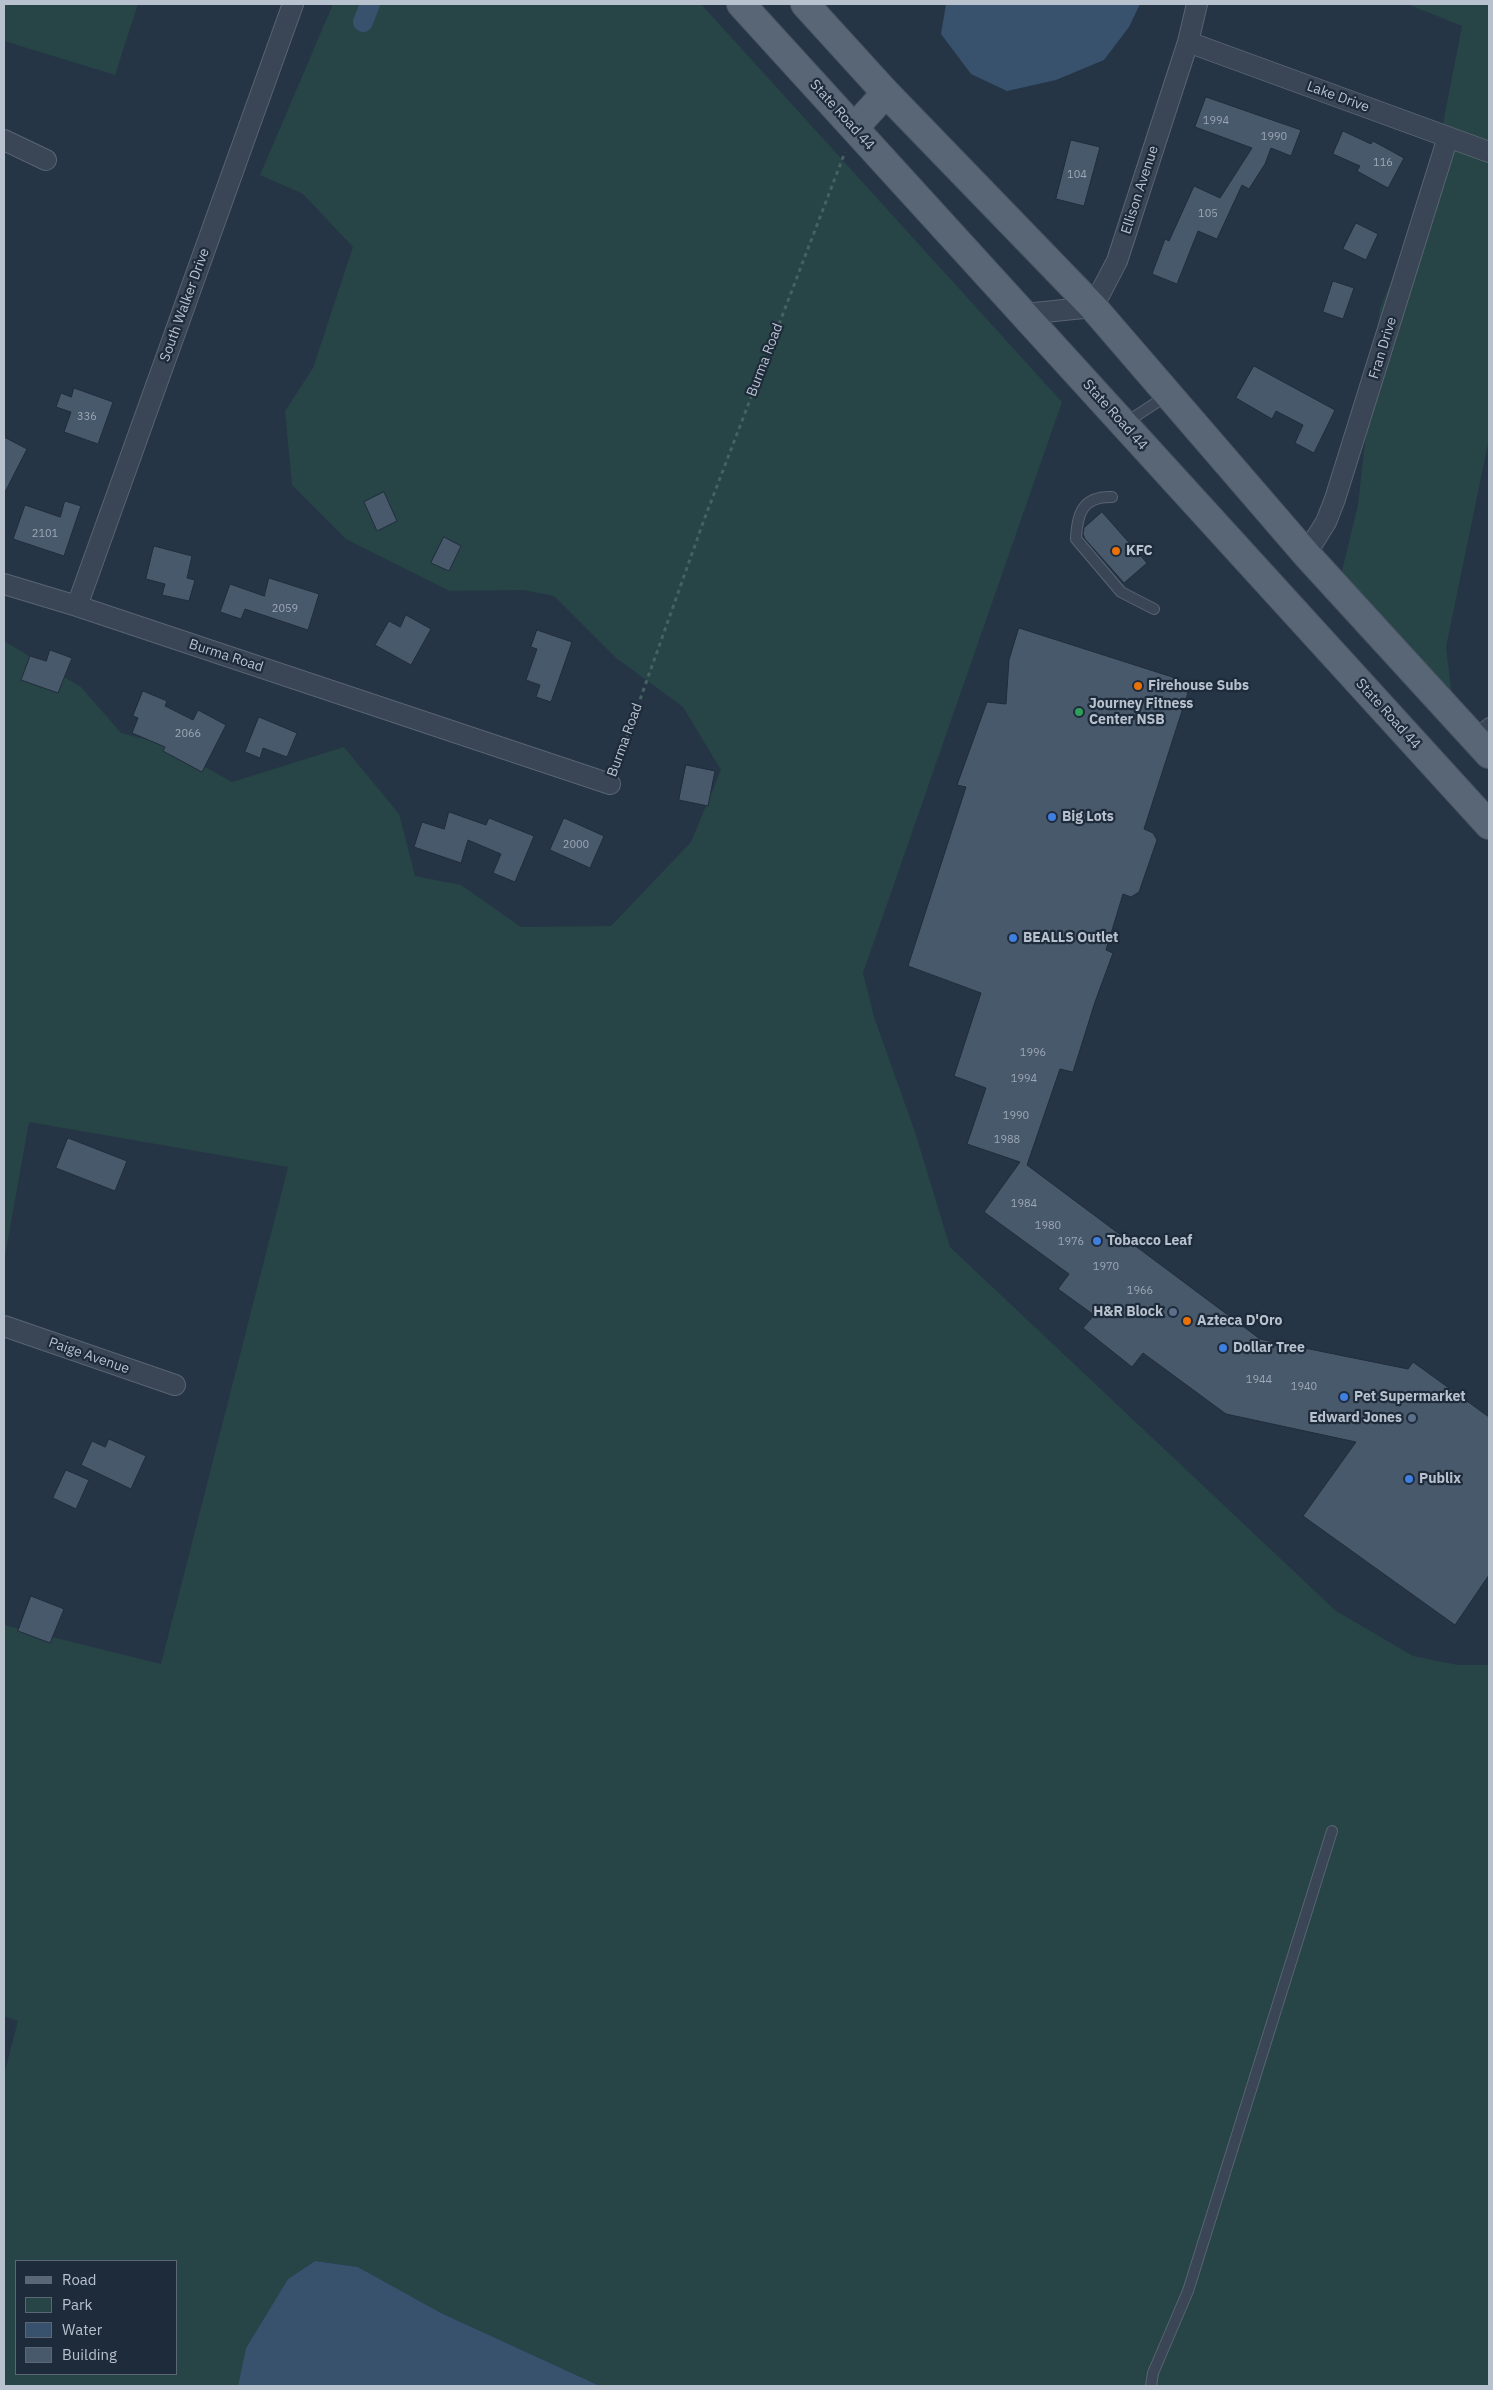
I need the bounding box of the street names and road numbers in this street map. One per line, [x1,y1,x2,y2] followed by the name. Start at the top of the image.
[806,76,878,154] street label: State Road 44
[1305,78,1371,116] street label: Lake Drive
[1118,144,1162,236] street label: Ellison Avenue
[157,246,213,364] street label: South Walker Drive
[1366,315,1400,381] street label: Fran Drive
[743,321,787,399] street label: Burma Road
[1079,376,1151,454] street label: State Road 44
[187,636,265,676] street label: Burma Road
[1352,675,1424,753] street label: State Road 44
[604,701,646,779] street label: Burma Road
[46,1334,132,1378] street label: Paige Avenue

